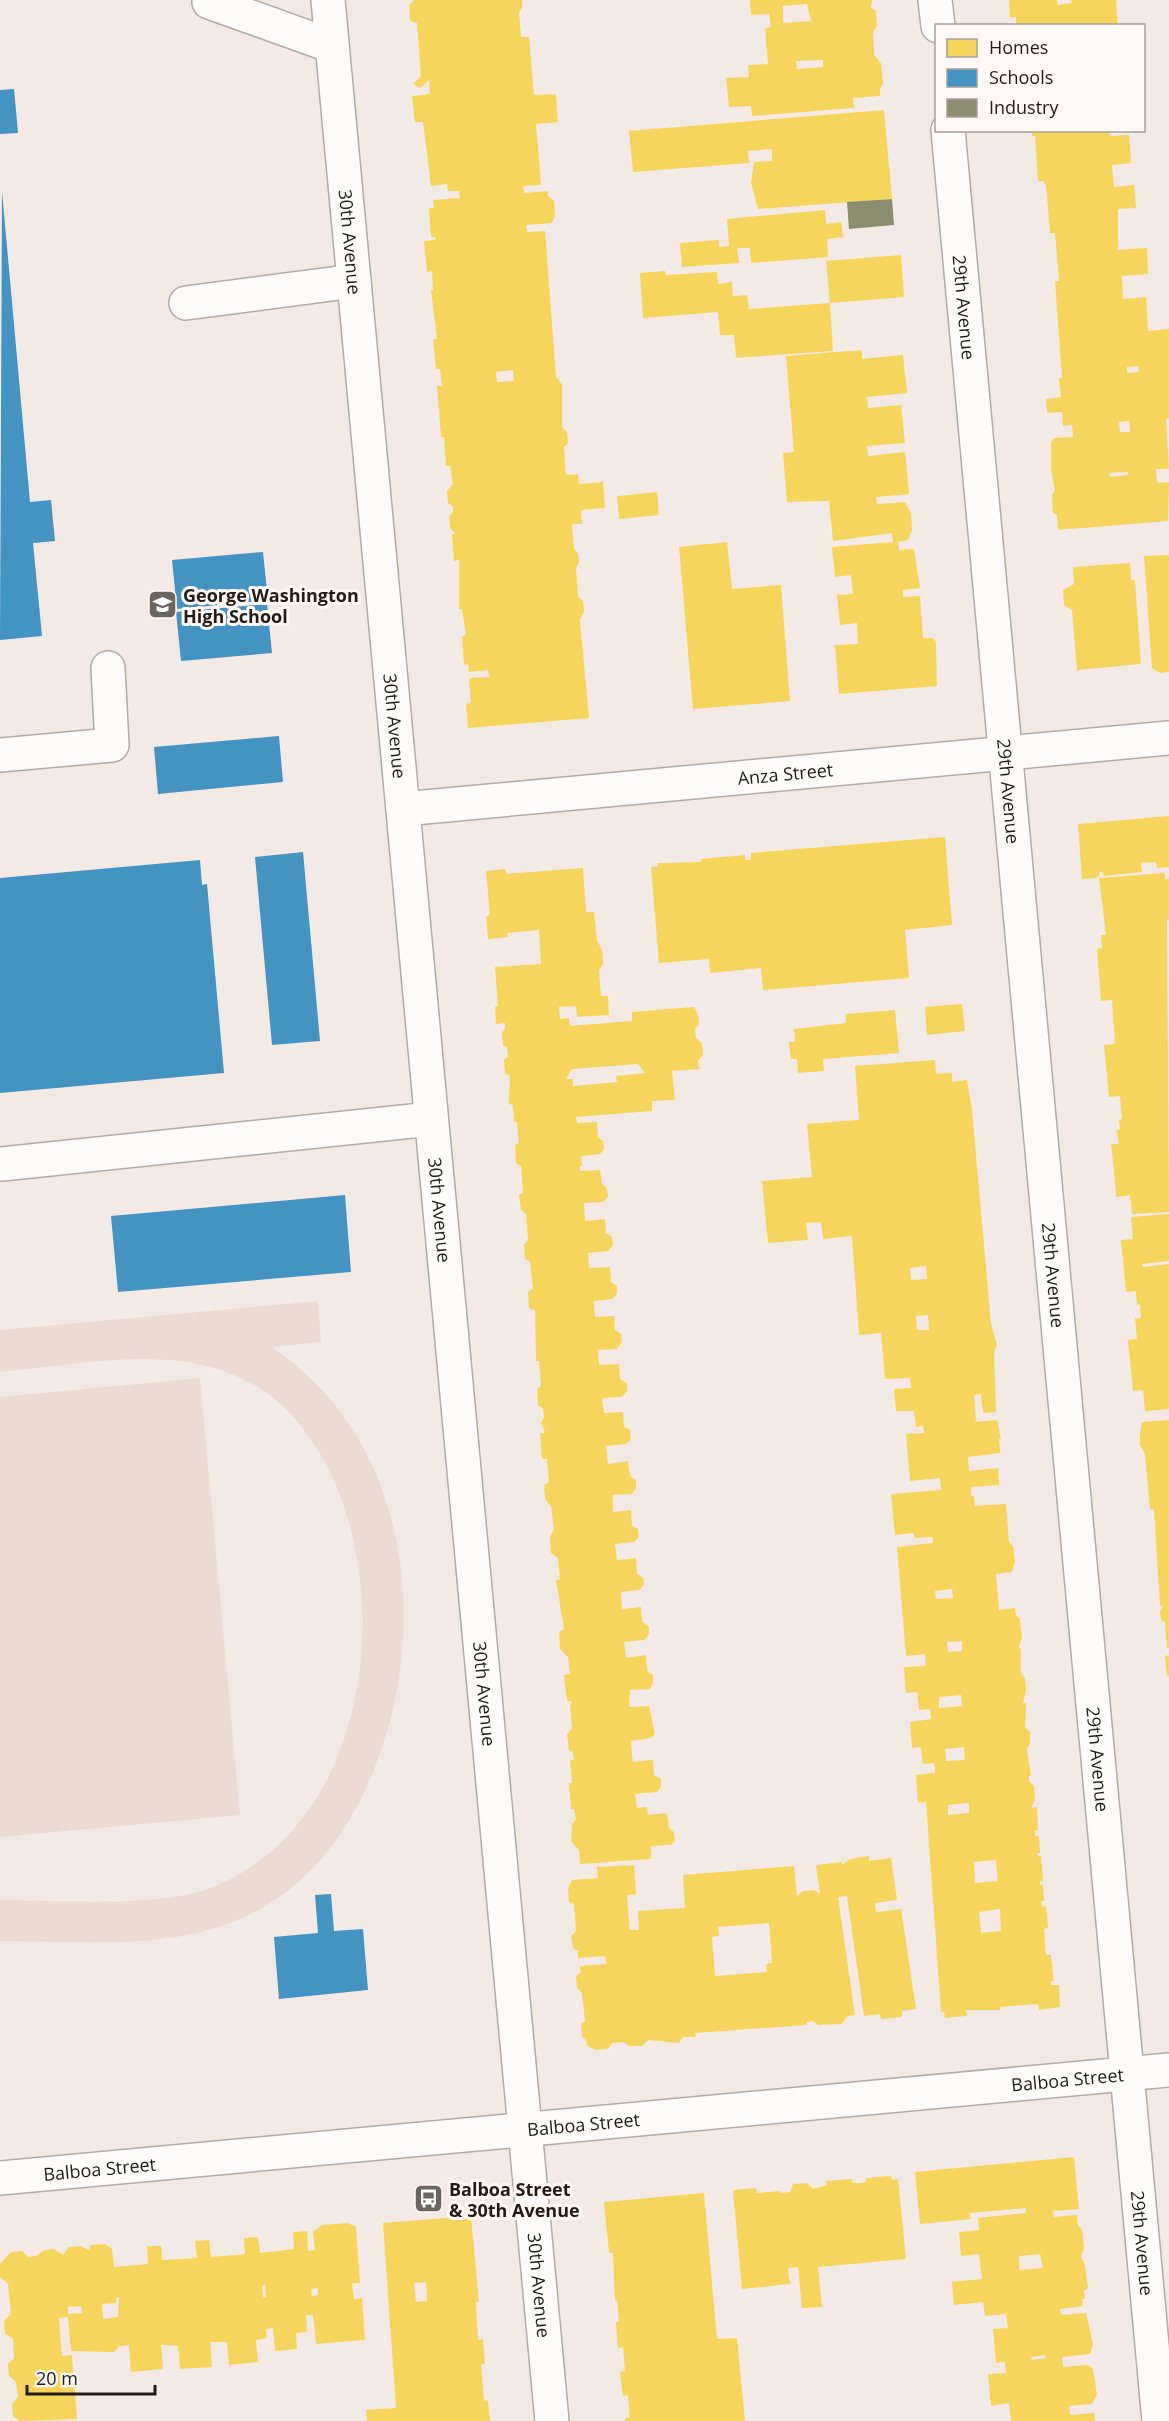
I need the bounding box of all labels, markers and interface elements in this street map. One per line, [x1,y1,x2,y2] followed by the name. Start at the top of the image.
[935,24,1145,132] legend
[989,35,1048,59] text: Homes
[989,65,1053,89] text: Schools
[989,95,1059,119] text: Industry
[334,188,367,296] street label: 30th Avenue
[948,254,981,361] street label: 29th Avenue
[183,583,359,628] place label: George Washington High School
[146,589,178,621] school or university icon: George Washington High School
[378,672,412,780] street label: 30th Avenue
[992,738,1026,845] street label: 29th Avenue
[737,757,834,790] street label: Anza Street
[423,1156,457,1263] street label: 30th Avenue
[1037,1222,1070,1329] street label: 29th Avenue
[468,1640,502,1747] street label: 30th Avenue
[1081,1706,1115,1813] street label: 29th Avenue
[1010,2062,1125,2097] street label: Balboa Street
[526,2107,641,2141] street label: Balboa Street
[42,2152,157,2186] street label: Balboa Street
[449,2177,580,2222] place label: Balboa Street & 30th Avenue
[412,2183,444,2215] bus stop icon: Balboa Street & 30th Avenue
[1126,2189,1159,2297] street label: 29th Avenue
[523,2232,556,2339] street label: 30th Avenue
[27,2358,154,2396] scale bar
[36,2366,78,2390] text: 20 m

